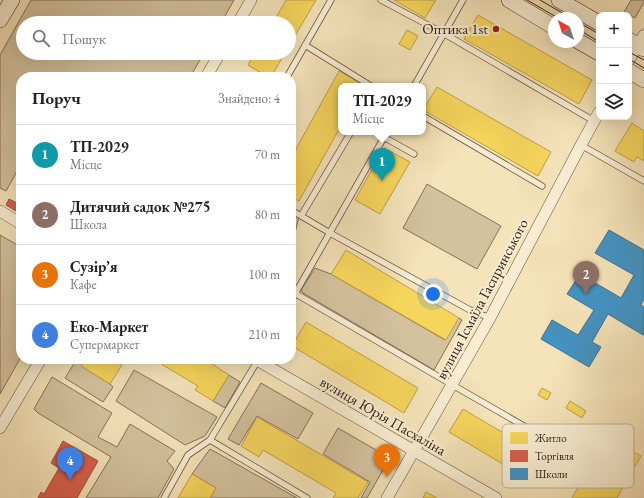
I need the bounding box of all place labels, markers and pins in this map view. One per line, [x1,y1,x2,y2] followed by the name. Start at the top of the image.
[422,19,488,38] place label: Оптика 1st
[491,24,501,34] marker: Оптика 1st
[369,148,395,181] pin: 1
[573,261,599,294] pin: 2
[374,444,400,477] pin: 3
[57,447,83,480] pin: 4

